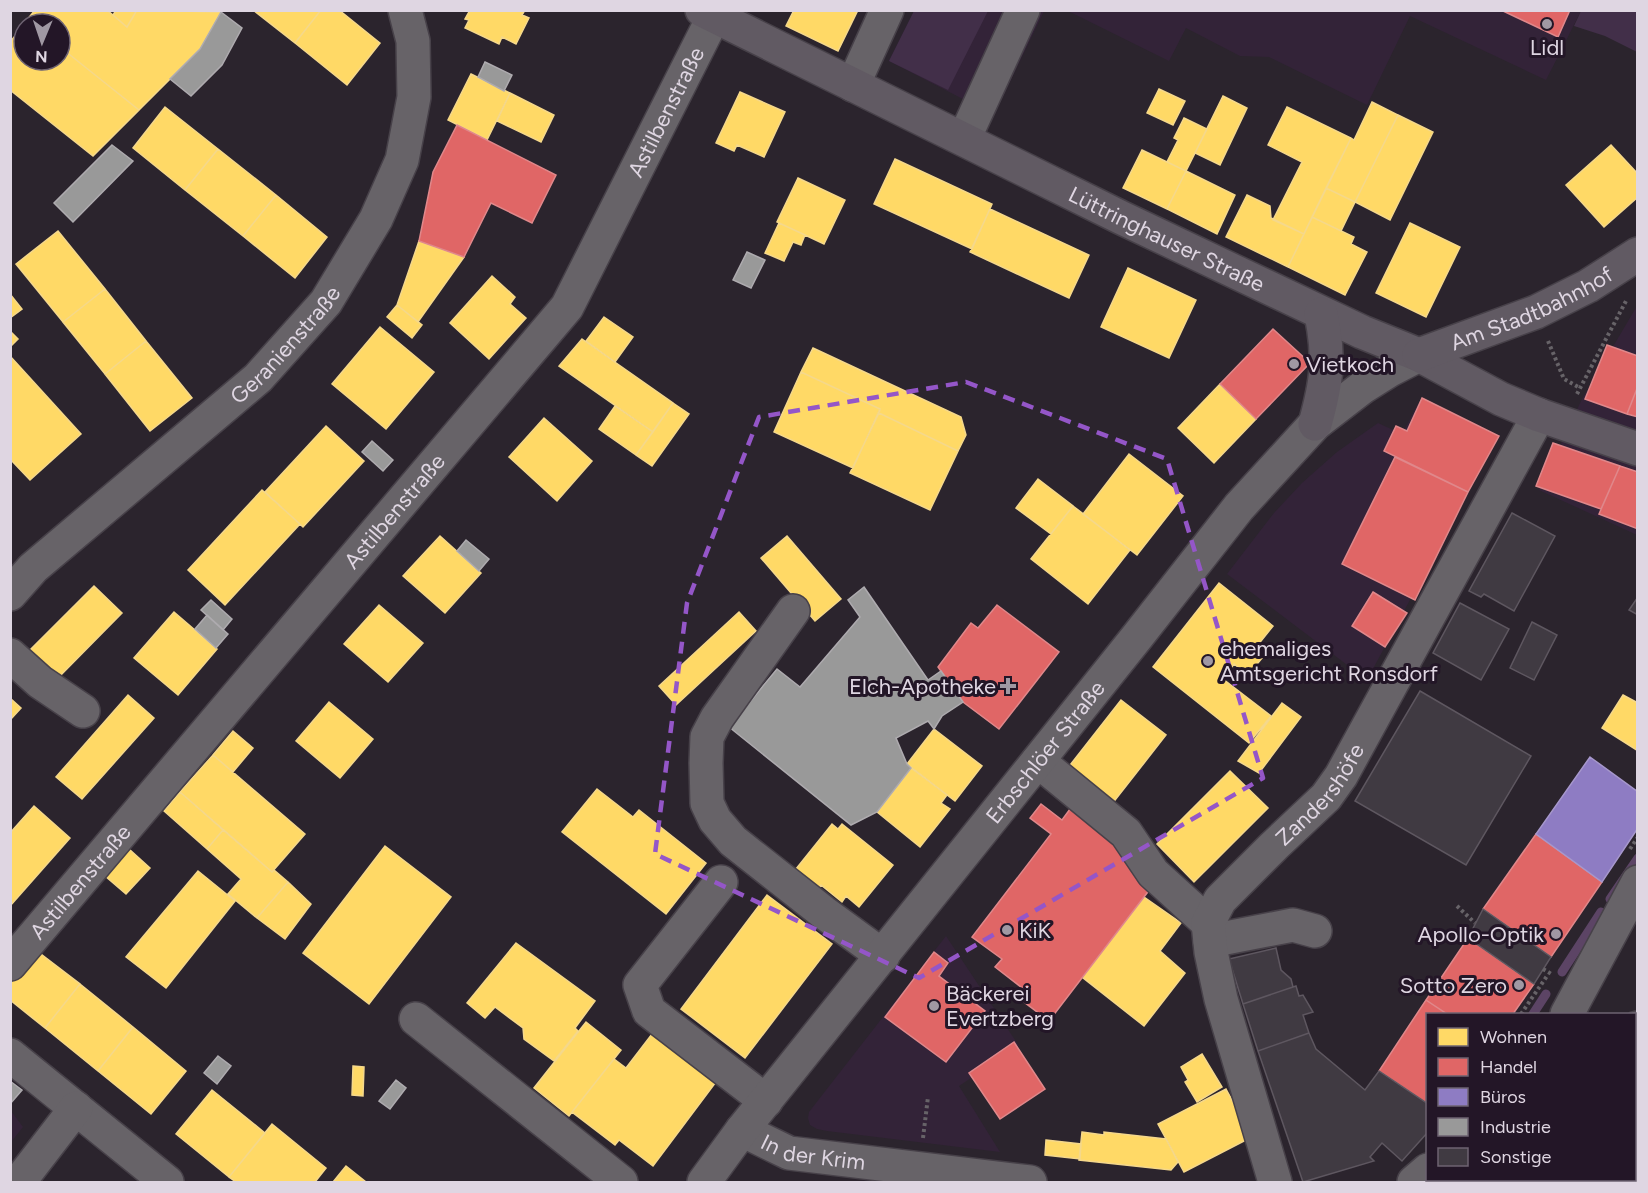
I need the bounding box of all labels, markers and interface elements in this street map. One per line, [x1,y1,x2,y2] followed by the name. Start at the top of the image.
[12,12,72,72] north arrow
[1540,17,1554,31] marker: Lidl
[1530,34,1564,61] place label: Lidl
[622,42,710,182] street label: Astilbenstraße
[35,47,48,66] text: N
[1064,181,1269,298] street label: Lüttringhauser Straße
[1447,260,1619,356] street label: Am Stadtbahnhof
[225,281,346,410] street label: Geranienstraße
[1306,351,1394,378] place label: Vietkoch
[1287,357,1301,371] marker: Vietkoch
[338,448,451,574] street label: Astilbenstraße
[1220,635,1439,687] place label: ehemaliges Amtsgericht Ronsdorf
[1201,654,1215,668] marker: ehemaliges Amtsgericht Ronsdorf
[849,673,996,700] place label: Elch-Apotheke
[980,675,1111,829] street label: Erbschlöer Straße
[1001,679,1015,693] marker: Elch-Apotheke
[1270,739,1370,851] street label: Zandershöfe
[24,819,137,945] street label: Astilbenstraße
[1019,917,1052,944] place label: KiK
[1418,921,1544,948] place label: Apollo-Optik
[1000,923,1014,937] marker: KiK
[1549,927,1563,941] marker: Apollo-Optik
[1400,972,1507,999] place label: Sotto Zero
[1512,978,1526,992] marker: Sotto Zero
[946,980,1054,1032] place label: Bäckerei Evertzberg
[927,999,941,1013] marker: Bäckerei Evertzberg
[1426,1013,1636,1181] legend
[1480,1026,1547,1048] text: Wohnen
[1480,1056,1537,1078] text: Handel
[1480,1086,1526,1108] text: Büros
[1480,1116,1551,1138] text: Industrie
[756,1128,867,1176] street label: In der Krim
[1480,1146,1551,1168] text: Sonstige

